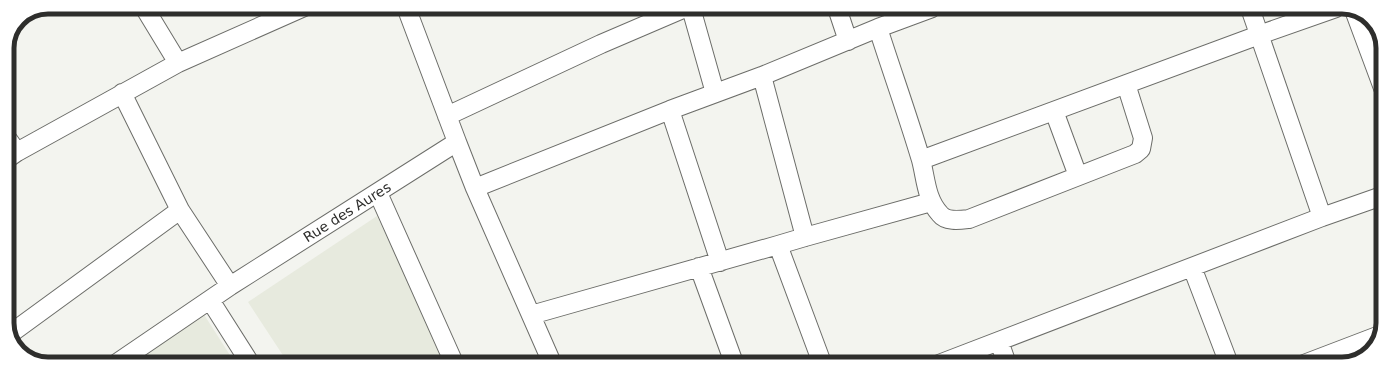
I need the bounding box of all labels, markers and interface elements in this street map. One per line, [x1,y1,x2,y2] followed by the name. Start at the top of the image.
[300,179,394,245] street label: Rue des Aures

